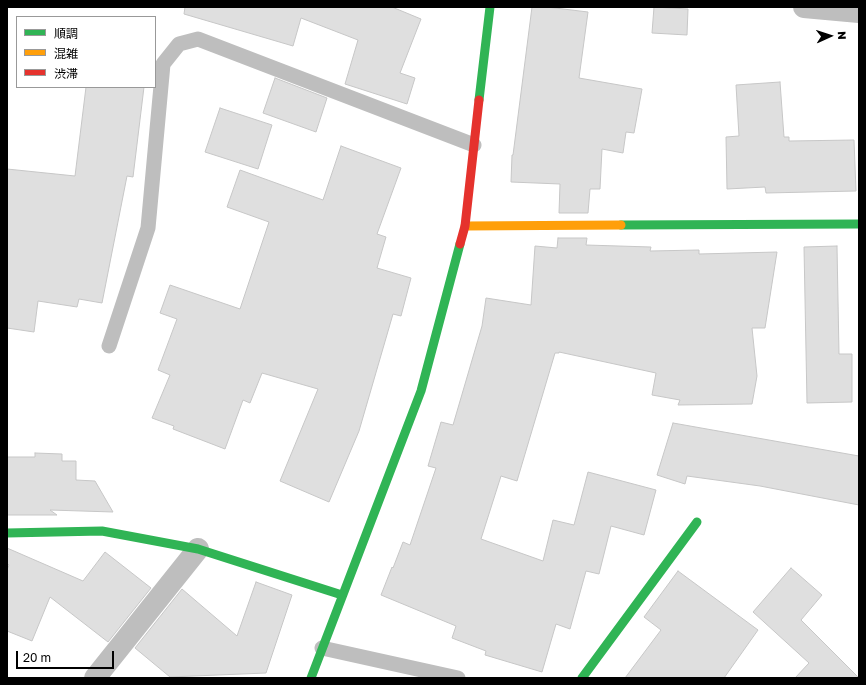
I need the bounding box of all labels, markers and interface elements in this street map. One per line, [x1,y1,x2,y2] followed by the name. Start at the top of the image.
[16,16,156,88] legend
[810,16,850,56] north arrow
[54,26,78,41] text: 順調
[836,31,849,40] text: N
[54,46,78,61] text: 混雑
[54,66,78,81] text: 渋滞
[18,643,116,669] scale bar
[23,650,51,665] text: 20 m

